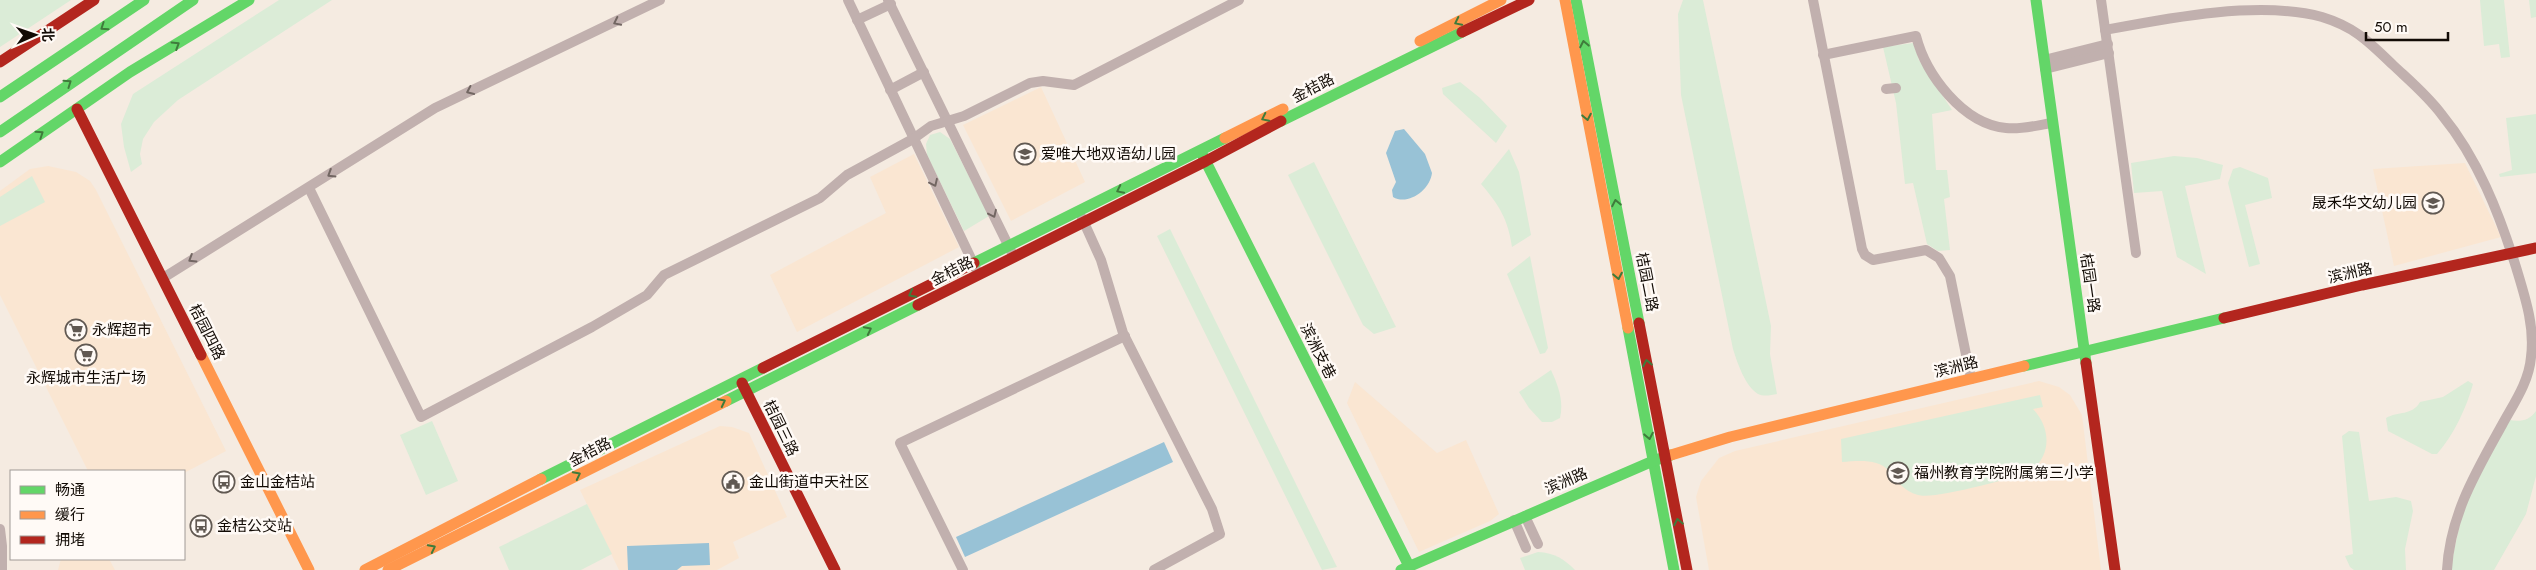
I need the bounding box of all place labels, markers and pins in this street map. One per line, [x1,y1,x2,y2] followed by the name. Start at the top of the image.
[1013,142,1037,166] school or university icon: 爱唯大地双语幼儿园
[1041,143,1176,165] place label: 爱唯大地双语幼儿园
[2421,191,2445,215] school or university icon: 晟禾华文幼儿园
[2312,192,2417,214] place label: 晟禾华文幼儿园
[64,318,88,342] supermarket icon: 永辉超市
[92,319,152,341] place label: 永辉超市
[74,343,98,367] supermarket icon: 永辉城市生活广场
[26,367,146,389] place label: 永辉城市生活广场
[1886,461,1910,485] school or university icon: 福州教育学院附属第三小学
[1914,462,2094,484] place label: 福州教育学院附属第三小学
[212,470,236,494] bus stop icon: 金山金桔站
[721,470,745,494] public building icon: 金山街道中天社区
[240,471,315,493] place label: 金山金桔站
[749,471,869,493] place label: 金山街道中天社区
[189,514,213,538] bus stop icon: 金桔公交站
[217,515,292,537] place label: 金桔公交站

